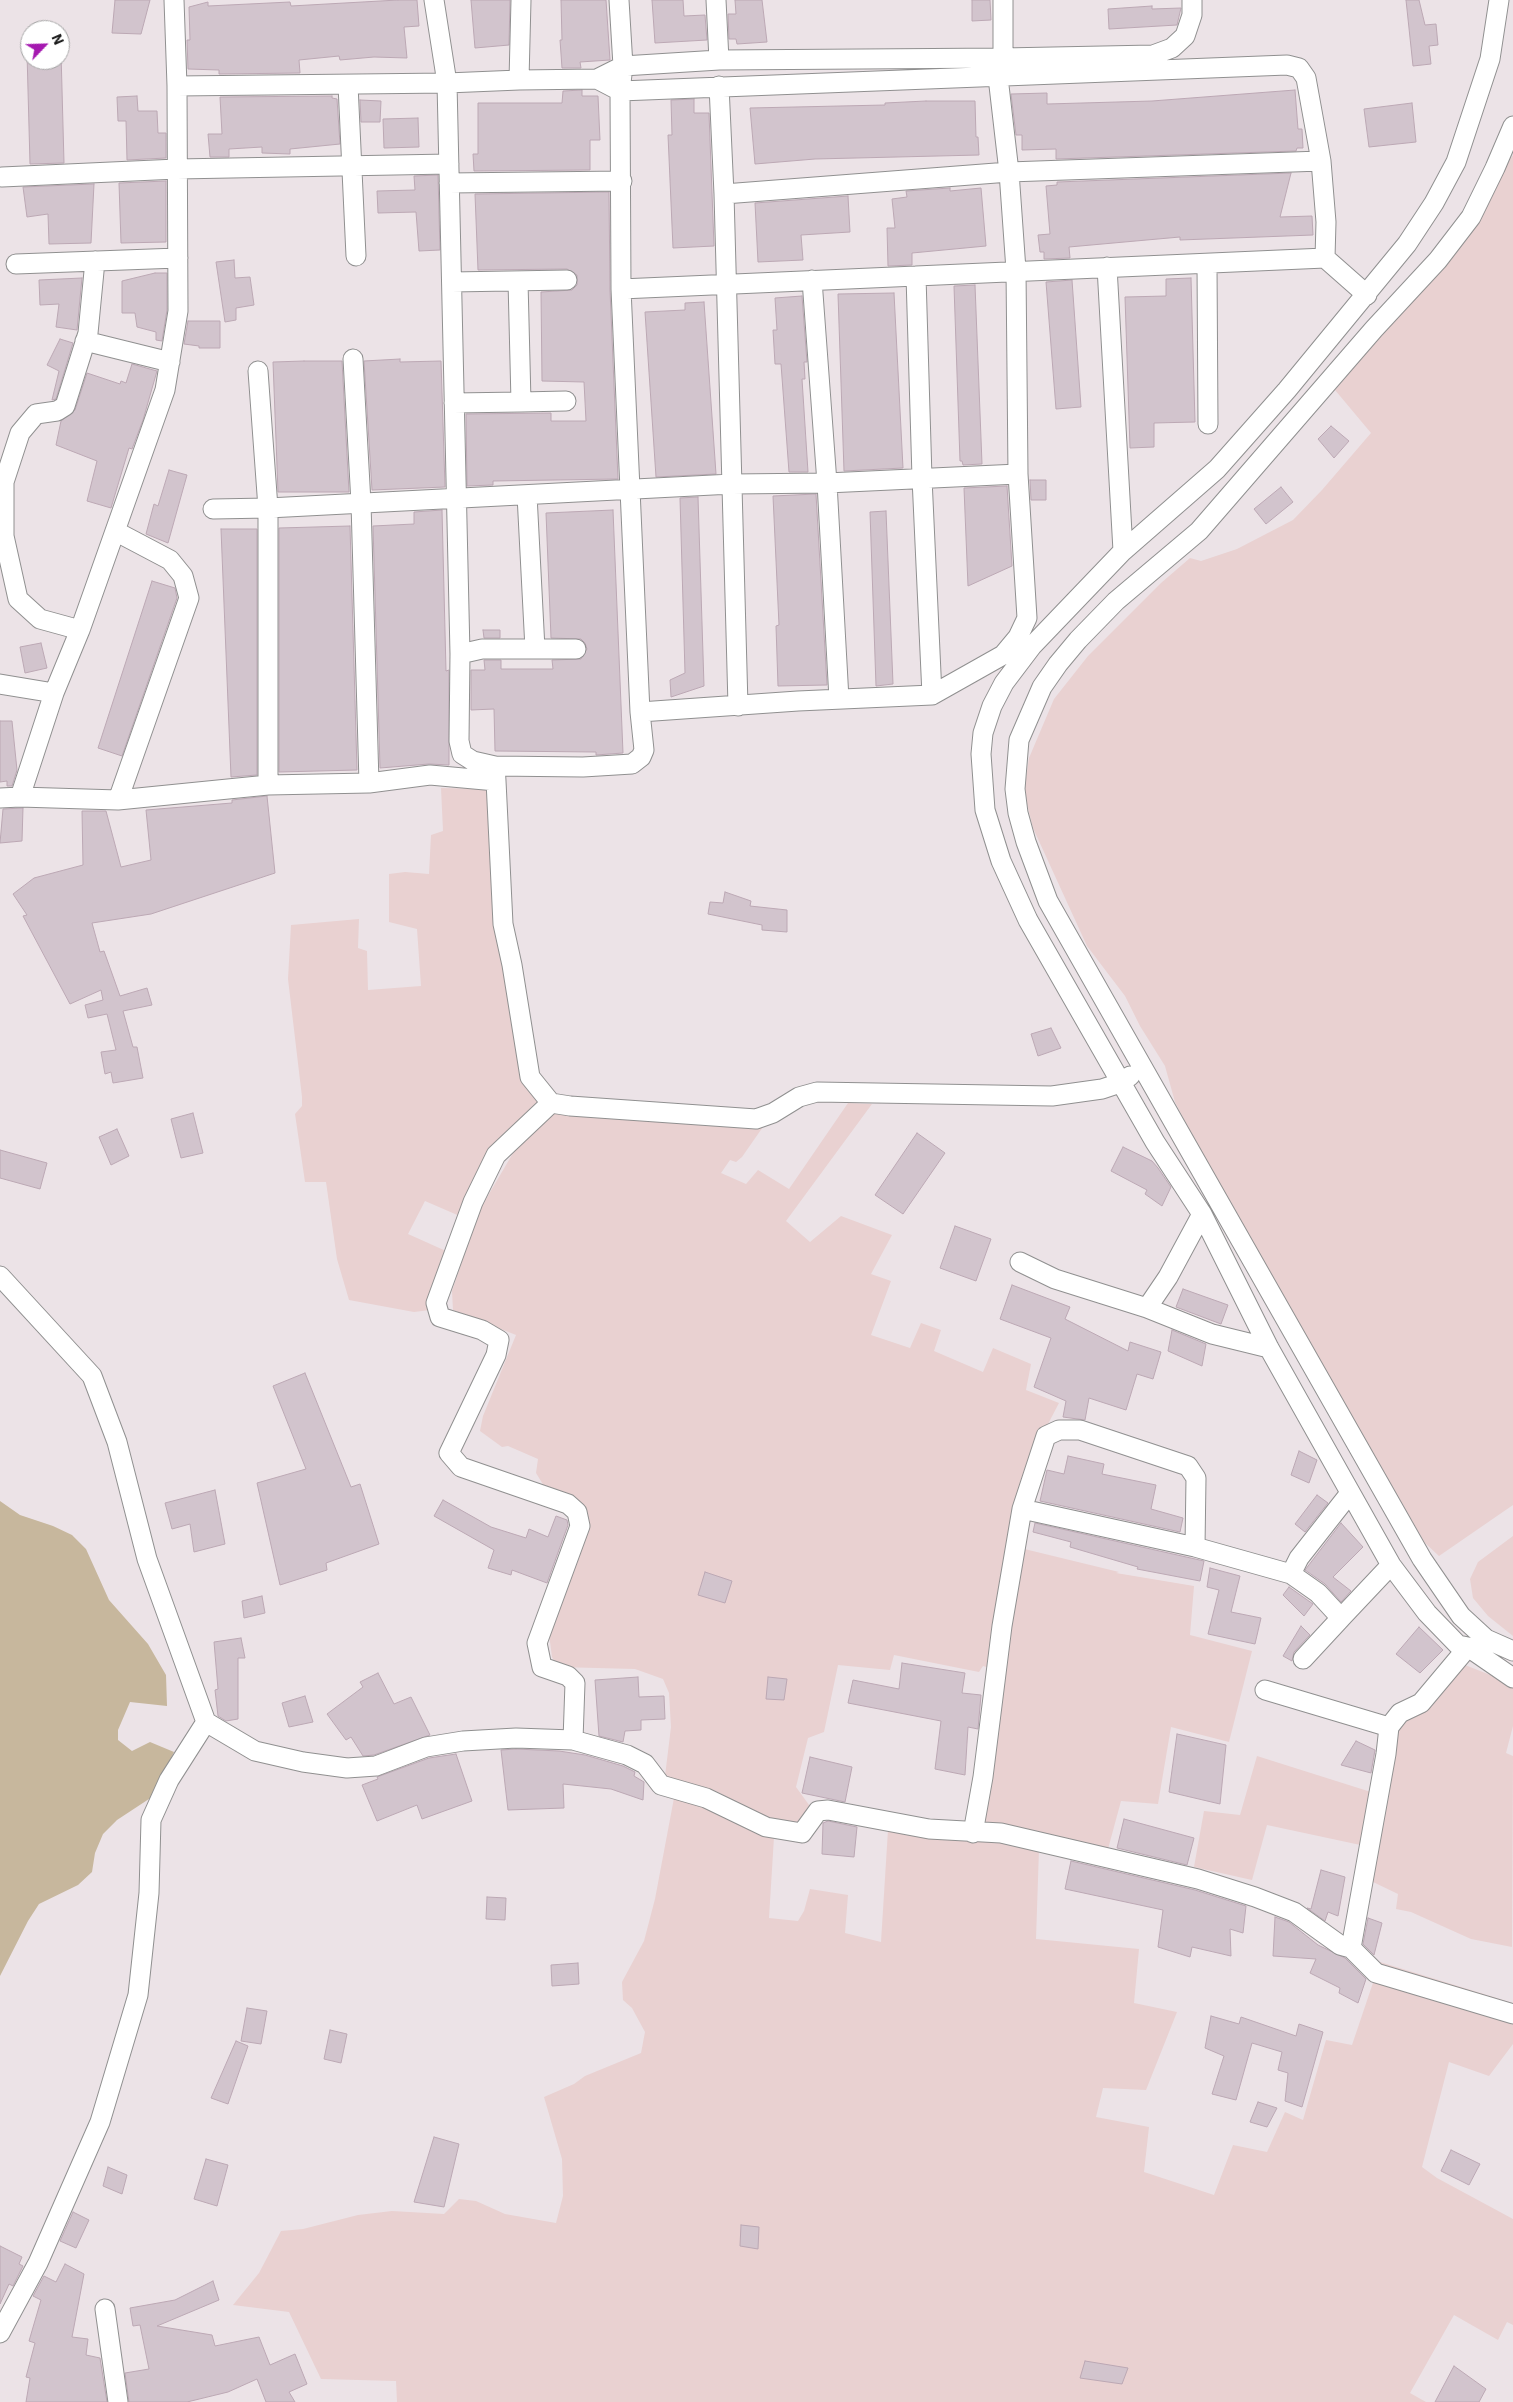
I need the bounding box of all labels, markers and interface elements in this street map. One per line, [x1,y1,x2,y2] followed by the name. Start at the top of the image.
[20,20,70,70] north arrow
[48,31,68,48] text: N

